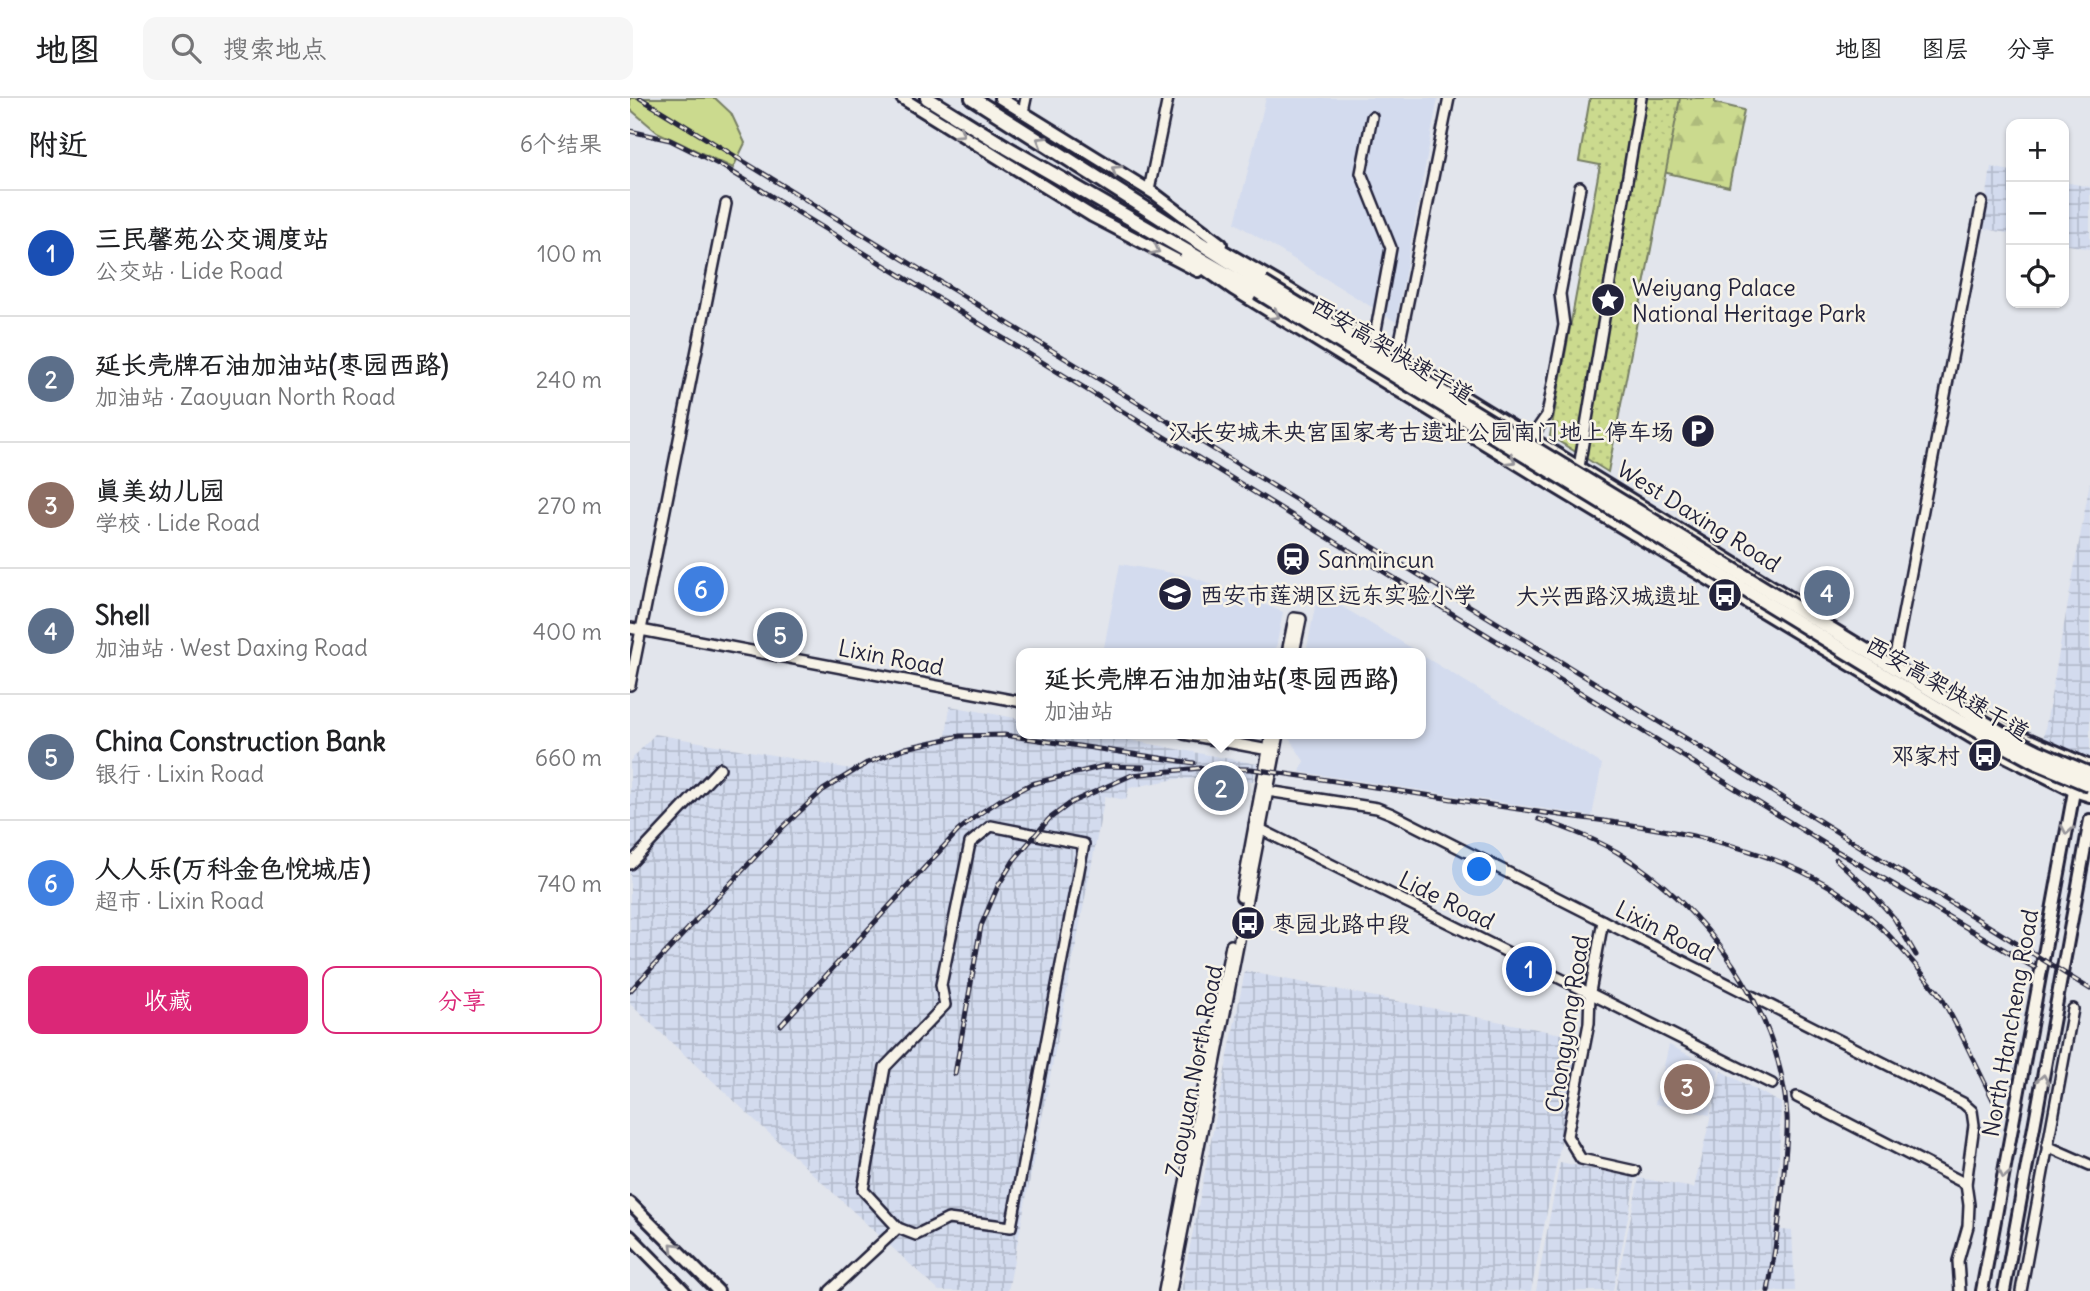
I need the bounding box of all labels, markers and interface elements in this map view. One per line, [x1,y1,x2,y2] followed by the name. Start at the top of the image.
[143,17,633,80] search box
[35,28,101,70] text: 地图
[167,29,205,67] icon: search
[223,32,327,65] text: 搜索地点
[1835,33,1883,63] text: 地图
[1921,33,1969,63] text: 图层
[2007,33,2055,63] text: 分享
[2006,119,2069,308] map controls
[2006,119,2069,182] button: +
[28,125,88,163] text: 附近
[952,125,965,138] one-way arrow
[520,129,602,158] text: 6个结果
[1035,137,1048,150] one-way arrow
[1111,165,1124,178] one-way arrow
[2006,182,2069,245] button: −
[95,222,329,255] text: 三民馨苑公交调度站
[46,239,56,268] text: 1
[537,239,602,268] text: 100 m
[1148,241,1160,255] one-way arrow
[2006,245,2069,308] button: locate
[95,256,283,285] text: 公交站 · Lide Road
[1632,273,1866,328] place label: Weiyang Palace National Heritage Park
[1589,281,1627,319] place icon: Weiyang Palace National Heritage Park
[1307,290,1479,410] street label: 西安高架快速干道
[1268,307,1281,320] one-way arrow
[95,348,449,381] text: 延长壳牌石油加油站(枣园西路)
[45,365,57,394] text: 2
[536,365,602,394] text: 240 m
[95,382,395,411] text: 加油站 · Zaoyuan North Road
[1679,412,1717,450] parking icon: 汉长安城未央宫国家考古遗址公园南门地上停车场
[1168,417,1674,446] place label: 汉长安城未央宫国家考古遗址公园南门地上停车场
[1503,452,1516,465] one-way arrow
[1612,454,1786,578] street label: West Daxing Road
[95,474,225,507] text: 真美幼儿园
[44,491,58,520] text: 3
[537,491,602,520] text: 270 m
[95,508,260,537] text: 学校 · Lide Road
[1274,540,1312,578] station icon: Sanmincun
[1318,545,1434,574] place label: Sanmincun
[678,563,724,615] pin: 6
[1804,567,1850,619] pin: 4
[1156,575,1194,613] school or university icon: 西安市莲湖区远东实验小学
[1706,576,1744,614] bus stop icon: 大兴西路汉城遗址
[1200,580,1476,609] place label: 西安市莲湖区远东实验小学
[1516,581,1700,610] place label: 大兴西路汉城遗址
[95,599,150,632] text: Shell
[757,609,803,661] pin: 5
[44,617,58,646] text: 4
[533,617,602,646] text: 400 m
[1861,629,2035,747] street label: 西安高架快速干道
[95,633,368,662] text: 加油站 · West Daxing Road
[836,633,946,681] street label: Lixin Road
[1016,648,1426,739] popup
[1044,662,1398,695] text: 延长壳牌石油加油站(枣园西路)
[1044,696,1113,725] text: 加油站
[95,725,386,758] text: China Construction Bank
[1966,736,2004,774] bus stop icon: 邓家村
[1891,741,1960,770] place label: 邓家村
[44,743,58,772] text: 5
[535,743,602,772] text: 660 m
[95,759,264,788] text: 银行 · Lixin Road
[1198,762,1244,814] pin: 2
[2060,824,2075,836] one-way arrow
[95,852,371,885] text: 人人乐(万科金色悦城店)
[1462,852,1496,886] your location
[1394,864,1500,936] street label: Lide Road
[44,869,58,898] text: 6
[537,869,602,898] text: 740 m
[95,886,264,915] text: 超市 · Lixin Road
[1611,894,1719,968] street label: Lixin Road
[1229,904,1267,942] bus stop icon: 枣园北路中段
[1976,907,2044,1139] street label: North Hancheng Road
[1272,909,1410,938] place label: 枣园北路中段
[1539,933,1595,1115] street label: Chongyong Road
[1506,943,1552,995] pin: 1
[1159,963,1229,1179] street label: Zaoyuan North Road
[28,966,308,1034] button: 收藏
[322,966,602,1034] button: 分享
[1664,1061,1710,1113] pin: 3
[2034,1073,2049,1085] one-way arrow
[1997,1168,2012,1180] one-way arrow
[670,1243,682,1255] one-way arrow

